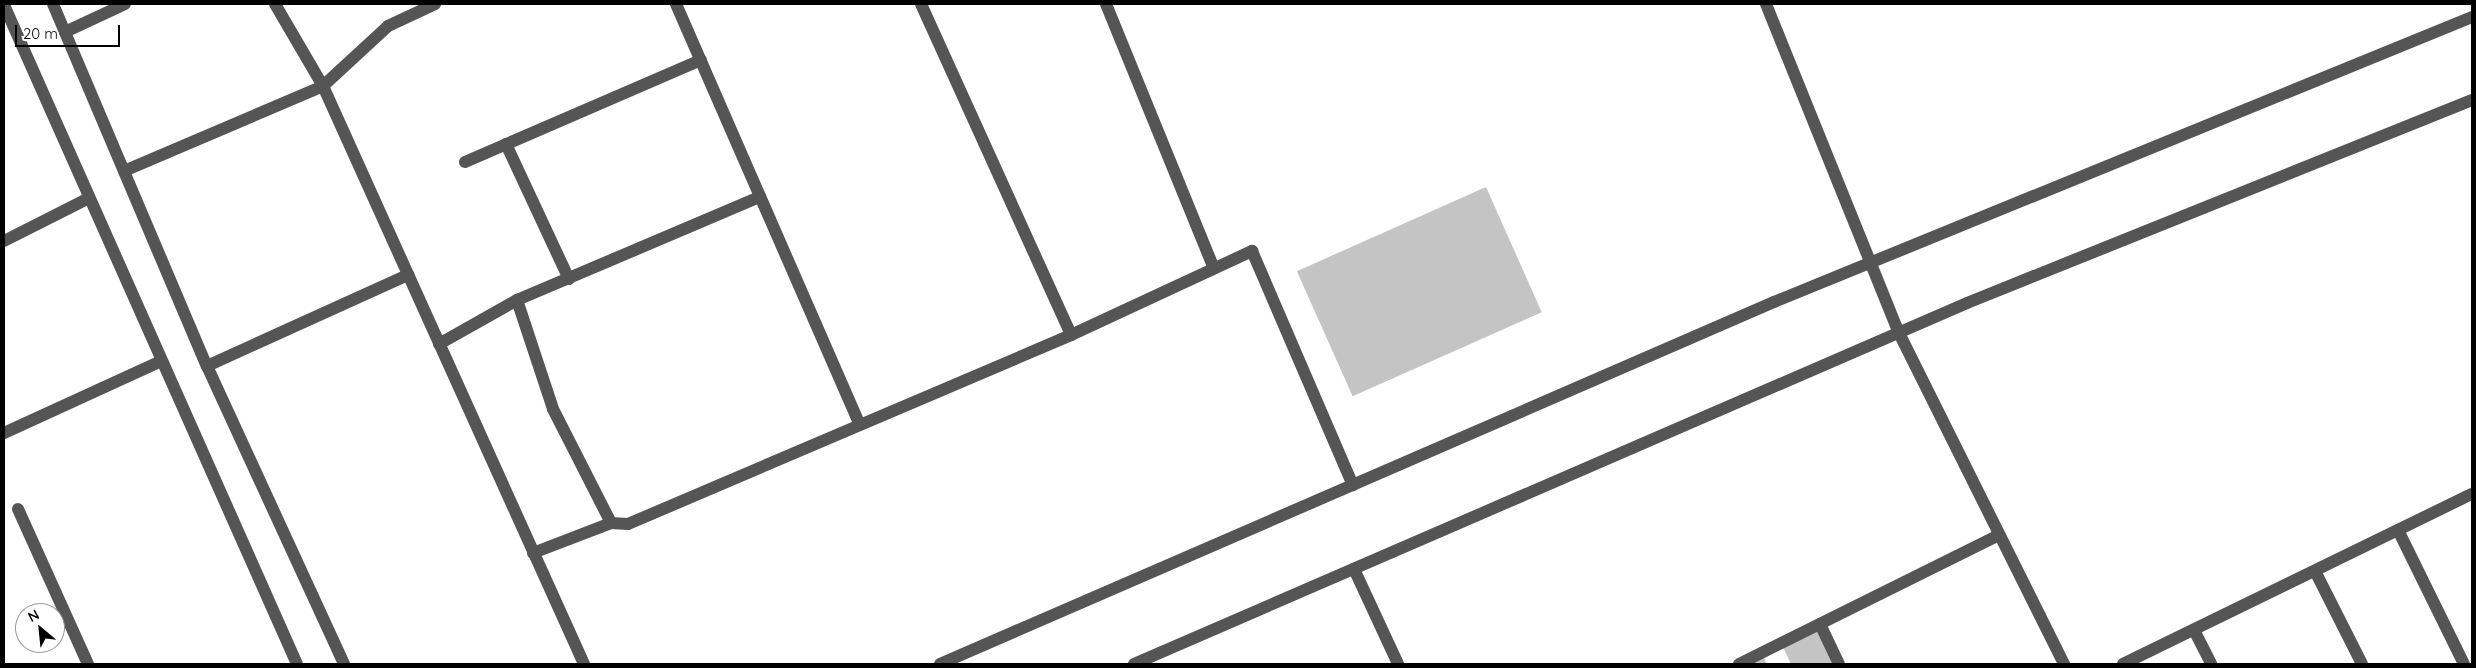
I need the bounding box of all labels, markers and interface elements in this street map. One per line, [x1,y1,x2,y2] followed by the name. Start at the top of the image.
[18,15,122,47] scale bar
[23,24,58,43] text: 20 m
[15,603,65,653] north arrow
[25,605,42,626] text: N

